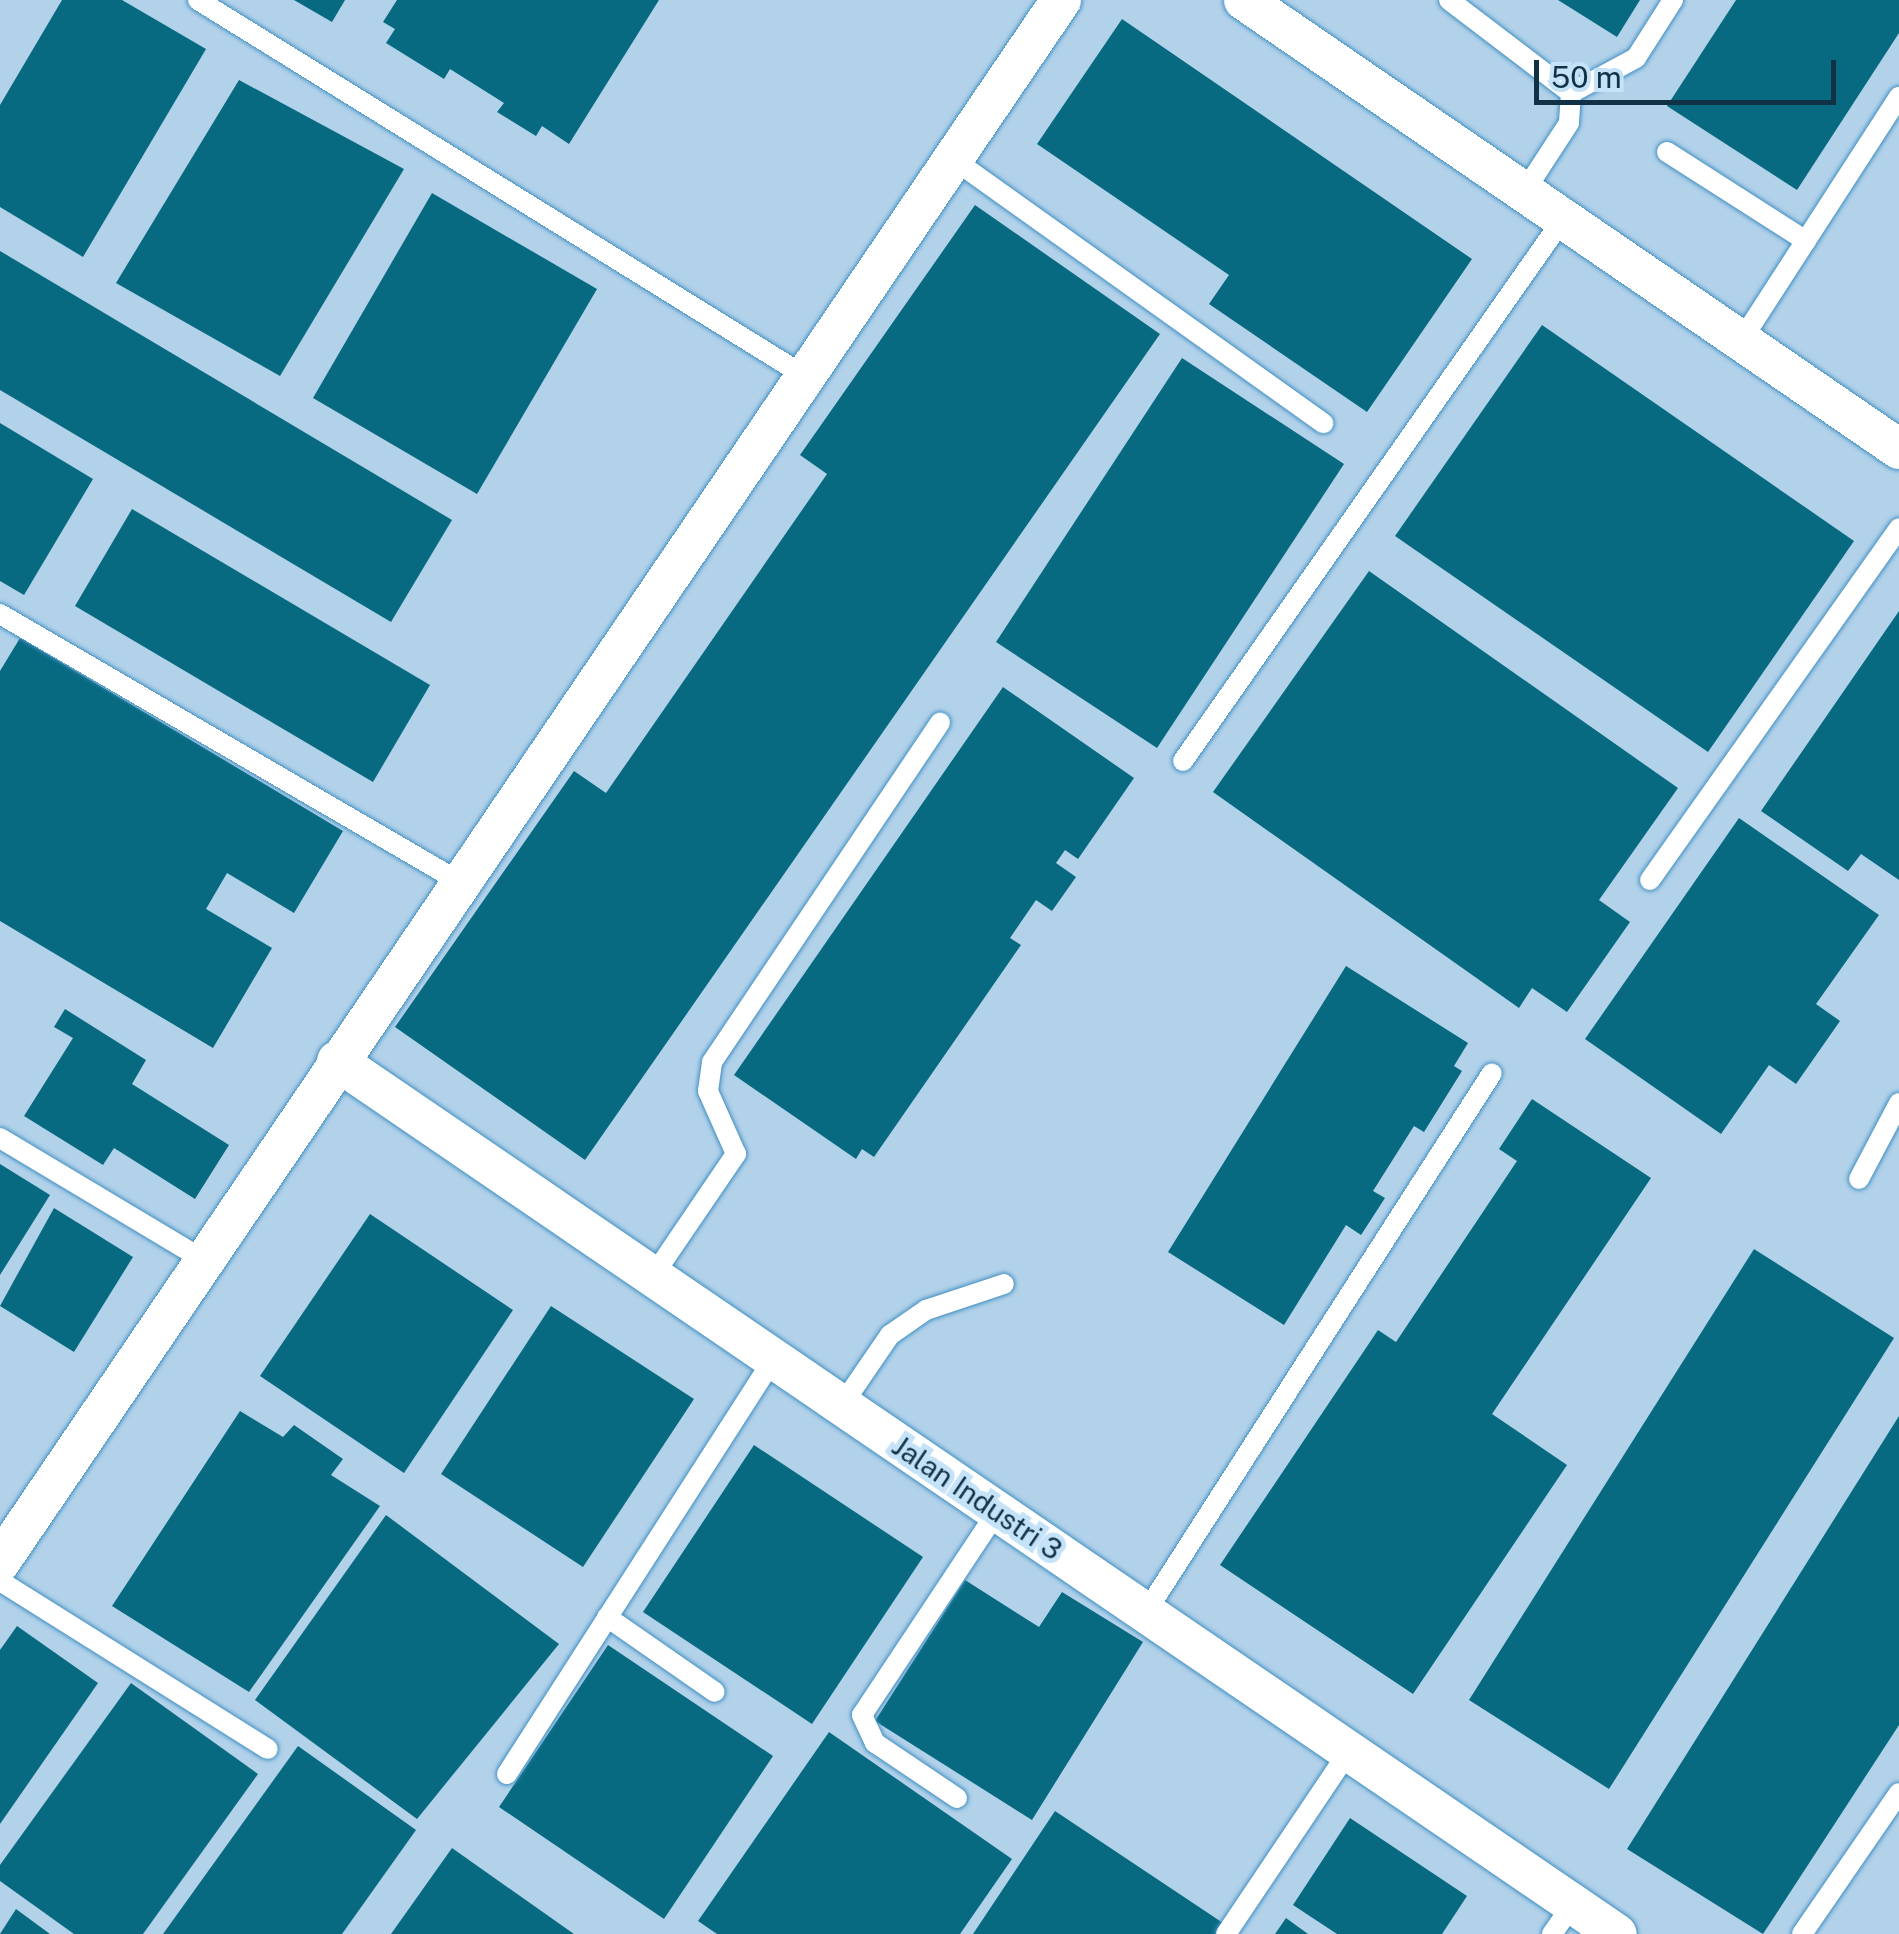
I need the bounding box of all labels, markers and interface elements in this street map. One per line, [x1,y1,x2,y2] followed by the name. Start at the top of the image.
[1539,40,1842,102] scale bar
[1551,59,1622,95] text: 50 m
[886,1429,1068,1567] street label: Jalan Industri 3

